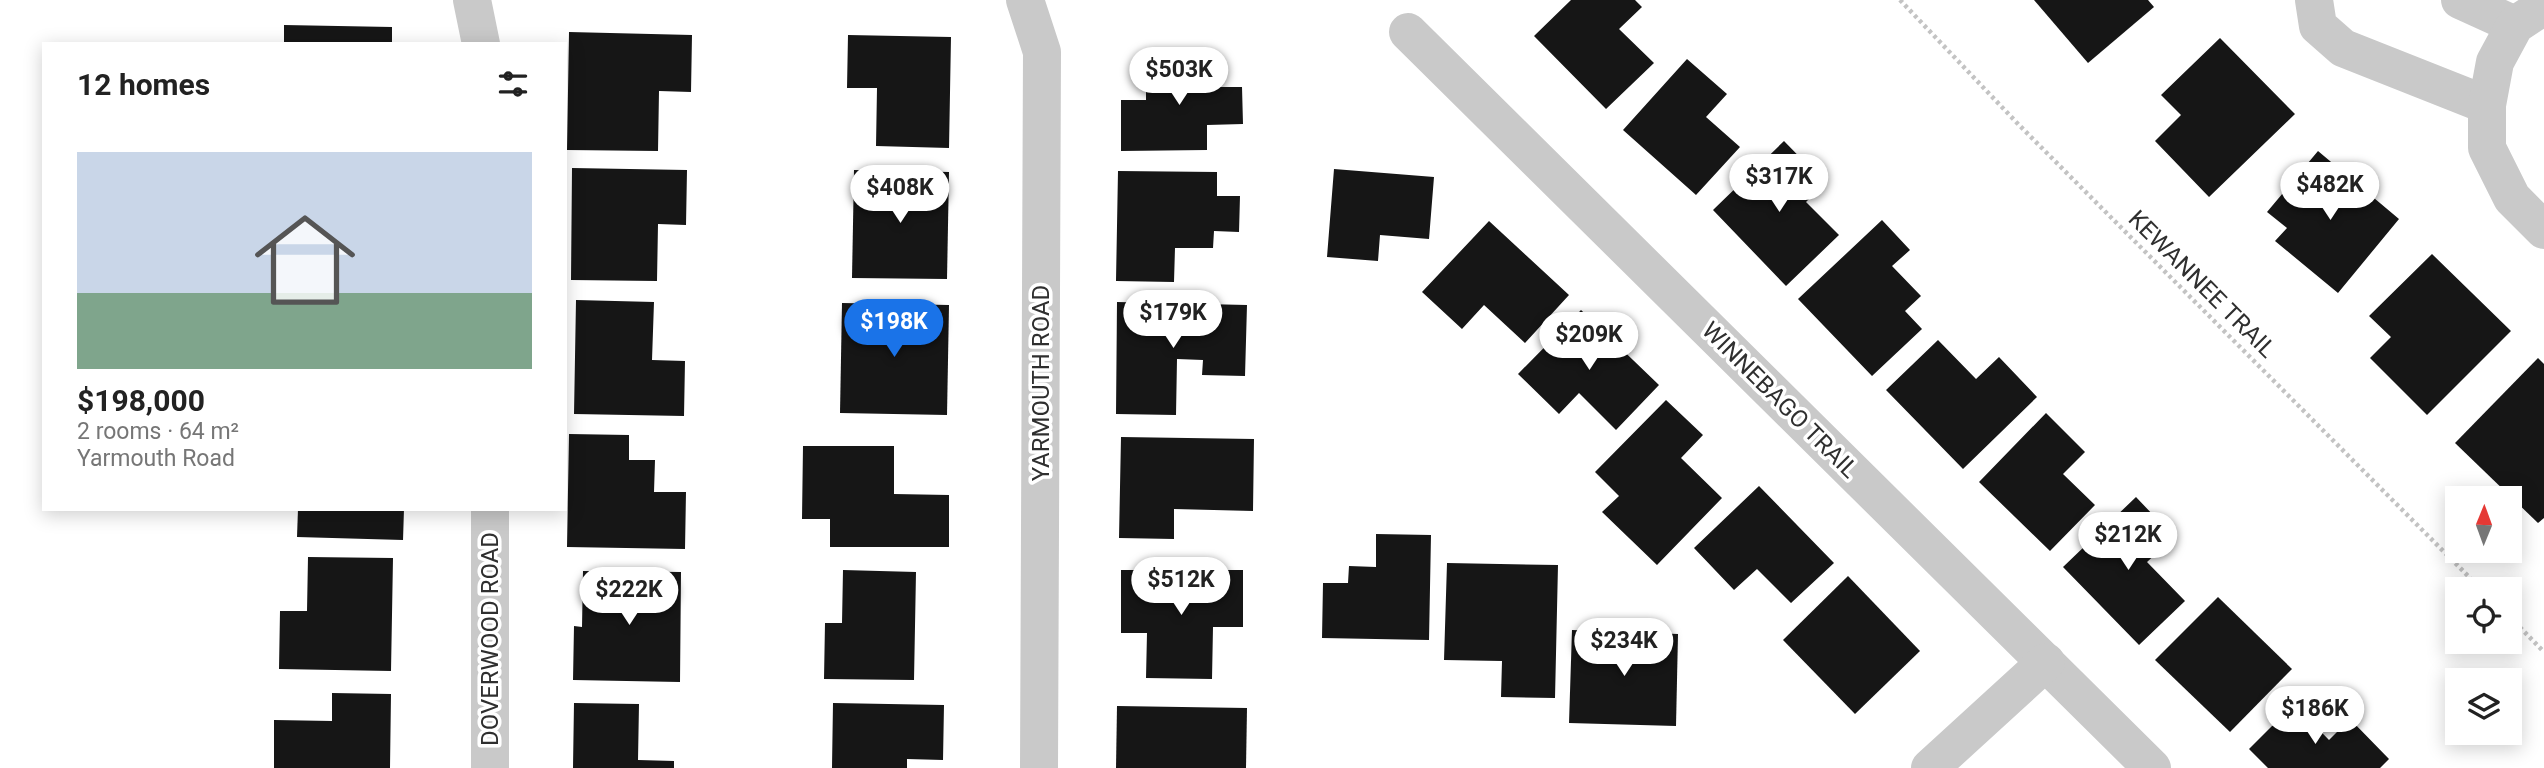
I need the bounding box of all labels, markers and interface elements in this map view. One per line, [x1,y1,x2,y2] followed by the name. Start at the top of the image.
[1130,48,1228,107] pin: $503K
[1145,56,1213,83] text: $503K
[494,65,532,103] icon: filters
[77,67,210,102] text: 12 homes
[1730,154,1828,214] pin: $317K
[2281,162,2379,222] pin: $482K
[1745,163,1813,190] text: $317K
[851,166,949,225] pin: $408K
[2296,171,2364,198] text: $482K
[866,174,934,201] text: $408K
[242,197,368,323] icon: home
[2123,205,2281,363] street label: KEWANNEE TRAIL
[1027,285,1055,481] street label: YARMOUTH ROAD
[1124,290,1222,350] pin: $179K
[1139,299,1207,326] text: $179K
[845,300,943,359] pin: $198K
[860,308,928,335] text: $198K
[1540,312,1638,372] pin: $209K
[1696,316,1864,484] street label: WINNEBAGO TRAIL
[1555,321,1623,348] text: $209K
[77,383,205,418] text: $198,000
[77,418,239,445] text: 2 rooms · 64 m²
[77,445,235,472] text: Yarmouth Road
[2445,486,2522,564] north arrow
[2445,486,2522,745] map controls
[2079,512,2177,572] pin: $212K
[2094,521,2162,548] text: $212K
[476,532,504,746] street label: DOVERWOOD ROAD
[1132,558,1230,617] pin: $512K
[1147,566,1215,593] text: $512K
[580,568,678,627] pin: $222K
[595,576,663,603] text: $222K
[2445,577,2522,654] button: locate
[1575,618,1673,678] pin: $234K
[1590,627,1658,654] text: $234K
[2445,668,2522,745] button: layers
[2266,686,2364,746] pin: $186K
[2281,695,2349,722] text: $186K

